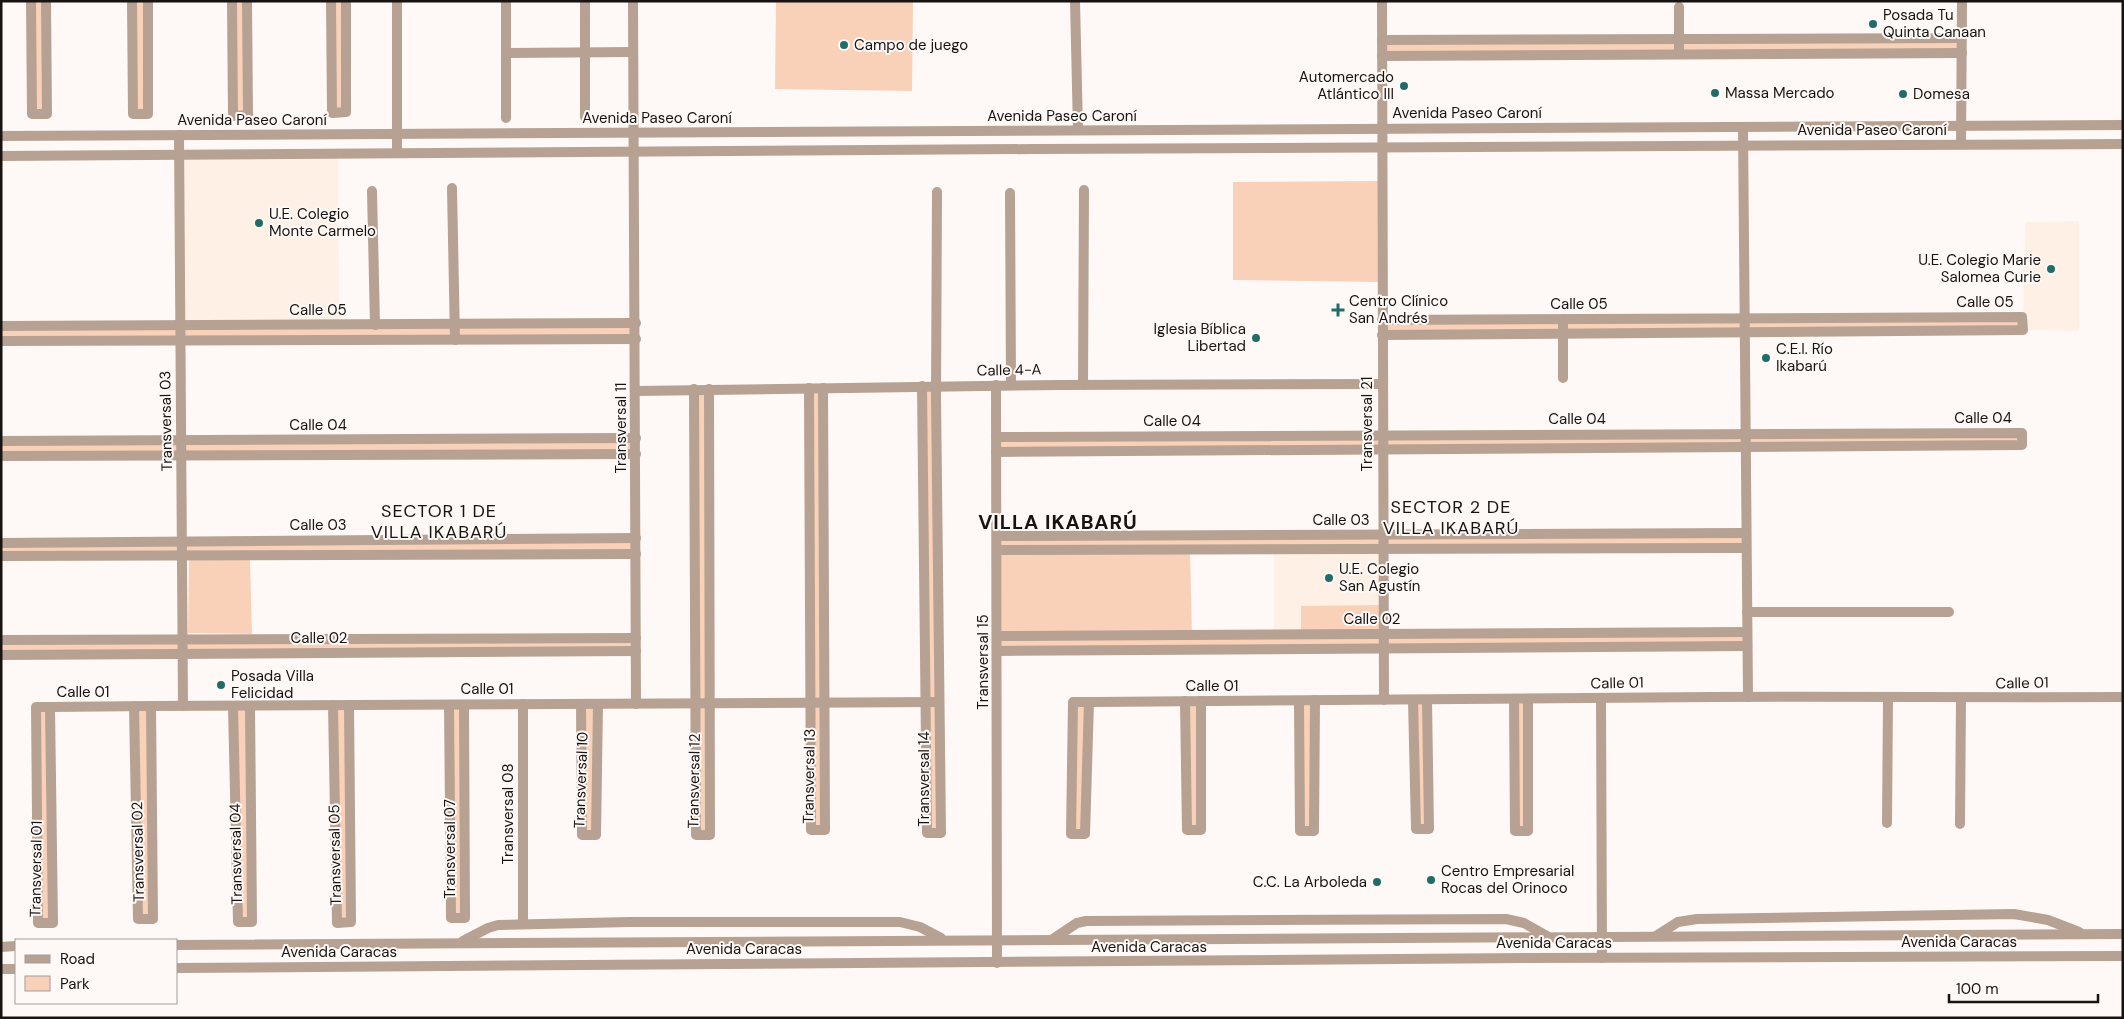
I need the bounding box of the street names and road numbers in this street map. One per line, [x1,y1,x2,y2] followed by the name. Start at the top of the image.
[1392,103,1542,123] street label: Avenida Paseo Caroní
[987,106,1137,126] street label: Avenida Paseo Caroní
[582,108,732,128] street label: Avenida Paseo Caroní
[177,110,327,130] street label: Avenida Paseo Caroní
[1797,120,1947,140] street label: Avenida Paseo Caroní
[1956,292,2014,312] street label: Calle 05
[1550,294,1608,314] street label: Calle 05
[289,300,347,320] street label: Calle 05
[976,359,1042,381] street label: Calle 4-A
[155,370,177,472] street label: Transversal 03
[1357,377,1377,471] street label: Transversal 21
[611,383,631,474] street label: Transversal 11
[1954,408,2012,428] street label: Calle 04
[1548,409,1606,429] street label: Calle 04
[1143,411,1201,431] street label: Calle 04
[289,415,347,435] street label: Calle 04
[1312,510,1370,530] street label: Calle 03
[289,515,347,535] street label: Calle 03
[1344,609,1400,629] street label: Calle 02
[973,614,993,710] street label: Transversal 15
[291,628,347,648] street label: Calle 02
[1590,673,1644,693] street label: Calle 01
[1995,673,2049,693] street label: Calle 01
[1185,676,1239,696] street label: Calle 01
[460,679,514,699] street label: Calle 01
[56,682,110,702] street label: Calle 01
[798,728,820,824] street label: Transversal 13
[569,731,593,829] street label: Transversal 10
[914,731,934,827] street label: Transversal 14
[683,733,705,829] street label: Transversal 12
[498,763,518,865] street label: Transversal 08
[440,799,460,899] street label: Transversal 07
[127,802,149,902] street label: Transversal 02
[225,803,247,905] street label: Transversal 04
[324,804,346,906] street label: Transversal 05
[25,821,47,917] street label: Transversal 01
[1901,932,2017,952] street label: Avenida Caracas
[1496,933,1612,953] street label: Avenida Caracas
[1091,937,1207,957] street label: Avenida Caracas
[686,939,802,959] street label: Avenida Caracas
[281,942,397,962] street label: Avenida Caracas

